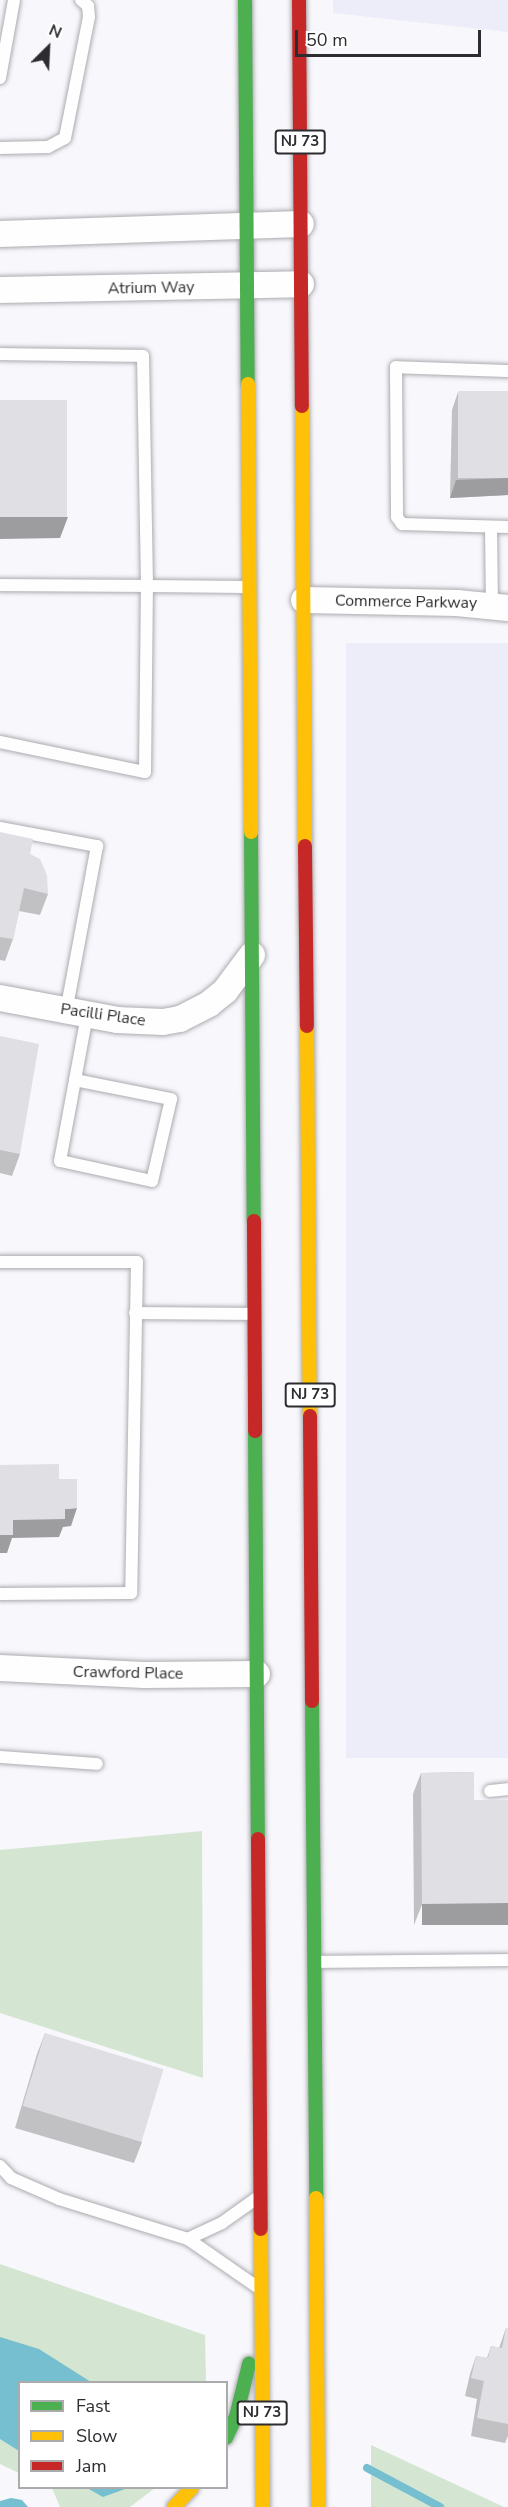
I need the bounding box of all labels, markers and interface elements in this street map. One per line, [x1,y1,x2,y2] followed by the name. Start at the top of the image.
[18,18,78,78] north arrow
[298,18,484,56] scale bar
[45,19,65,44] text: N
[306,28,348,52] text: 50 m
[274,130,326,154] road number: NJ 73
[108,278,194,298] street label: Atrium Way
[335,591,477,613] street label: Commerce Parkway
[59,1000,147,1030] street label: Pacilli Place
[284,1383,336,1407] road number: NJ 73
[73,1662,183,1684] street label: Crawford Place
[18,2381,228,2489] legend
[76,2394,110,2418] text: Fast
[236,2401,288,2425] road number: NJ 73
[76,2424,117,2448] text: Slow
[76,2454,107,2478] text: Jam

